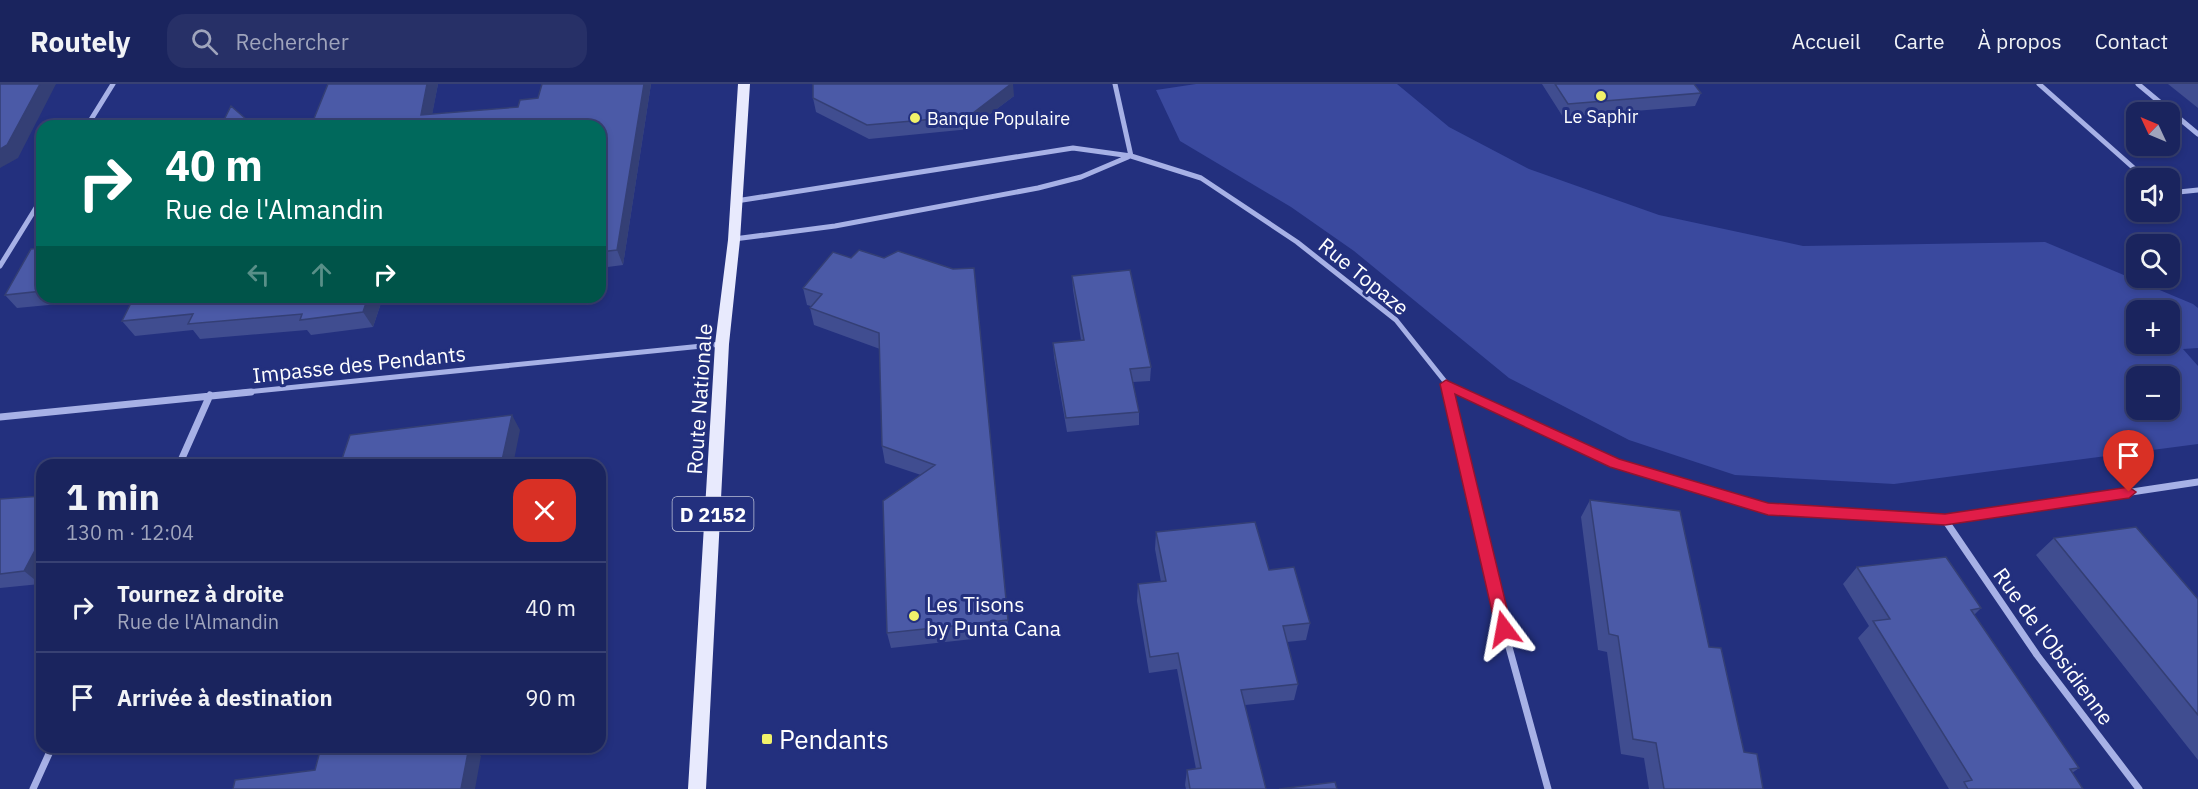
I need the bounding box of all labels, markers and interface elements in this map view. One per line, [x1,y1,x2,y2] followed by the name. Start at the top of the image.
[167,14,587,68] search box
[30,23,131,60] text: Routely
[188,25,221,58] icon: search
[236,27,349,56] text: Rechercher
[1792,27,1861,55] text: Accueil
[1894,27,1945,55] text: Carte
[1978,27,2062,55] text: À propos
[2095,27,2168,55] text: Contact
[1594,89,1608,103] marker: Le Saphir
[2126,102,2180,156] north arrow
[2126,102,2180,420] map controls
[1564,105,1639,128] place label: Le Saphir
[927,107,1070,130] place label: Banque Populaire
[908,111,922,125] marker: Banque Populaire
[165,138,263,193] text: 40 m
[66,144,144,222] icon: right
[2126,168,2180,222] button: sound
[165,191,384,226] text: Rue de l'Almandin
[1313,231,1415,321] street label: Rue Topaze
[2126,234,2180,288] button: search
[242,258,275,291] icon: left
[305,258,338,291] icon: ahead
[368,258,401,291] icon: right
[2126,300,2180,354] button: +
[680,322,718,476] street label: Route Nationale
[251,339,467,389] street label: Impasse des Pendants
[2126,366,2180,420] button: −
[2103,430,2154,492] pin
[2112,439,2145,472] icon: arrive
[66,473,160,520] text: 1 min
[513,479,576,542] button: close
[672,497,754,531] road number: D 2152
[66,519,194,546] text: 130 m · 12:04
[1987,562,2121,730] street label: Rue de l'Obsidienne
[117,579,284,608] text: Tournez à droite
[926,590,1061,642] place label: Les Tisons by Punta Cana
[66,591,99,624] icon: right
[525,593,576,622] text: 40 m
[1472,597,1536,661] position arrow
[117,608,279,635] text: Rue de l'Almandin
[907,609,921,623] marker: Les Tisons by Punta Cana
[66,681,99,714] icon: arrive
[117,683,333,712] text: Arrivée à destination
[525,683,576,712] text: 90 m
[779,722,889,756] place label: Pendants
[760,732,774,746] marker: Pendants

